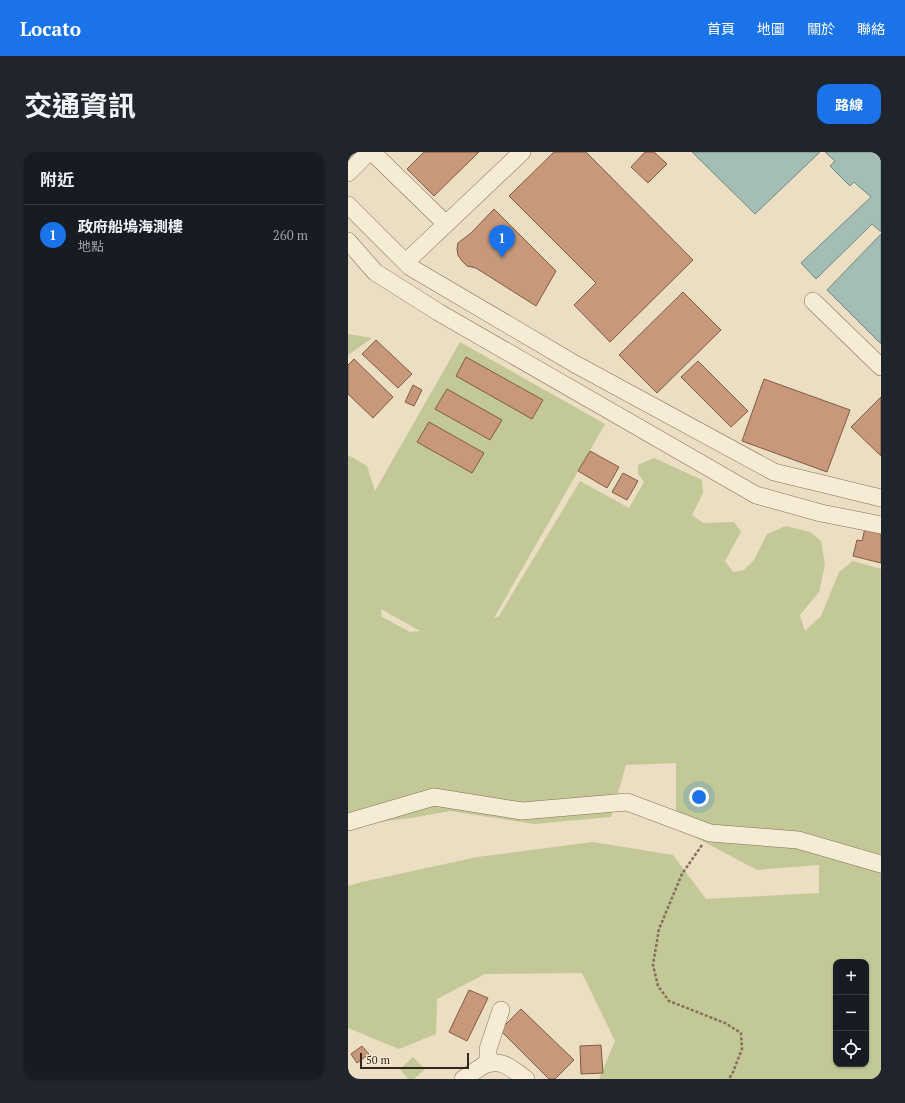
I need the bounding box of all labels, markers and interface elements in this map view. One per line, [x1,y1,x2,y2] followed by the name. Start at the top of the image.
[20,16,81,41] text: Locato
[707,19,735,38] text: 首頁
[757,19,785,38] text: 地圖
[807,19,835,38] text: 關於
[857,19,885,38] text: 聯絡
[817,84,881,124] button: 路線
[24,87,136,124] text: 交通資訊
[40,168,74,191] text: 附近
[78,216,183,236] text: 政府船塢海測樓
[489,225,515,258] pin: 1
[49,226,57,244] text: 1
[273,226,308,244] text: 260 m
[78,237,104,255] text: 地點
[689,787,709,807] your location
[833,959,869,1067] map controls
[833,959,869,995] button: +
[833,995,869,1031] button: −
[833,1031,869,1067] button: locate
[360,1051,469,1070] scale bar
[366,1053,390,1067] text: 50 m

